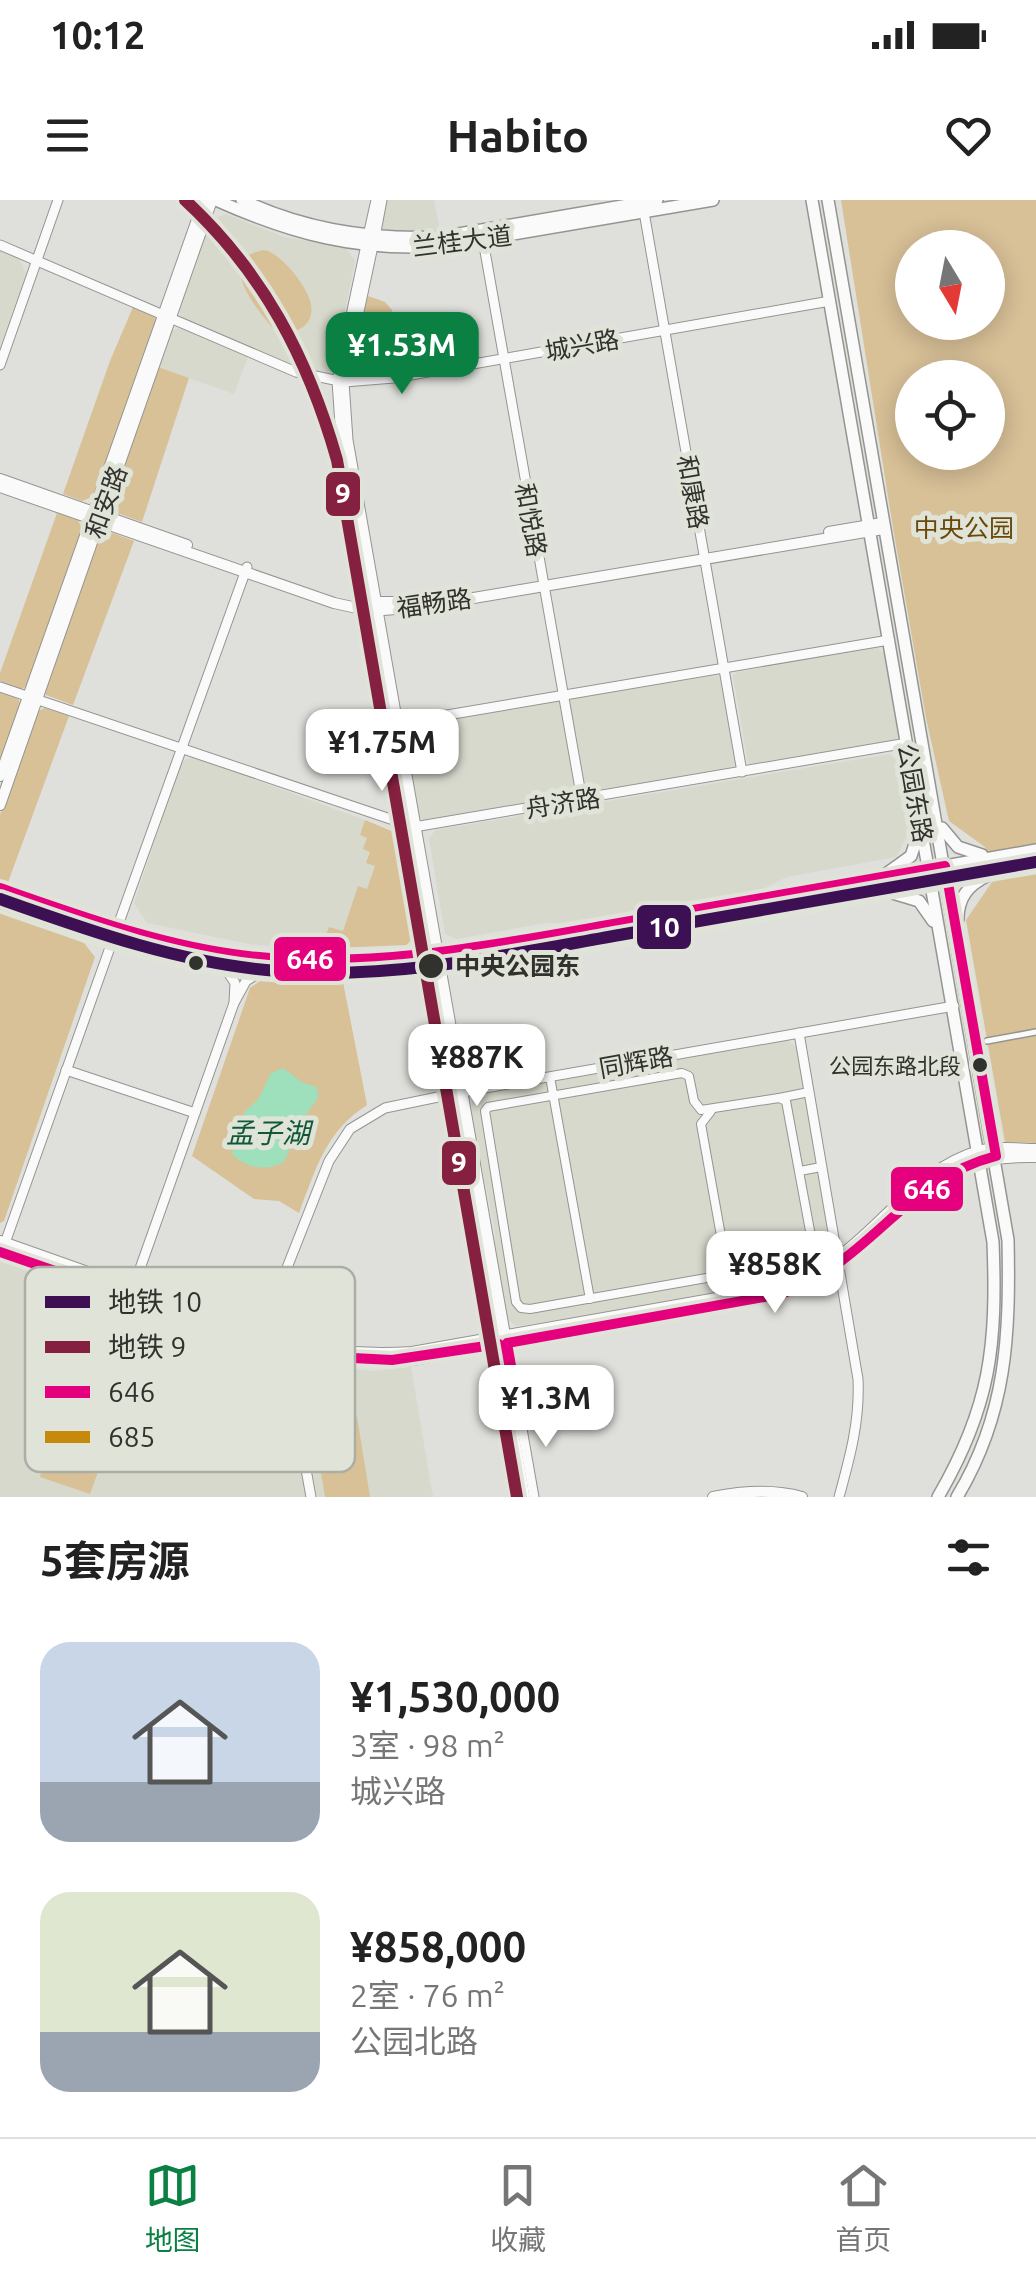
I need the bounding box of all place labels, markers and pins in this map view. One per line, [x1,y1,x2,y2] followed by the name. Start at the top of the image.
[321,312,483,397] pin: ¥1.53M
[301,709,463,794] pin: ¥1.75M
[416,951,446,981] marker: 中央公园东
[455,952,580,980] place label: 中央公园东
[186,953,206,973] unlabelled marker
[407,1024,547,1109] pin: ¥887K
[829,1053,961,1078] place label: 公园东路北段
[970,1055,990,1075] marker: 公园东路北段
[705,1231,845,1316] pin: ¥858K
[476,1365,616,1450] pin: ¥1.3M

